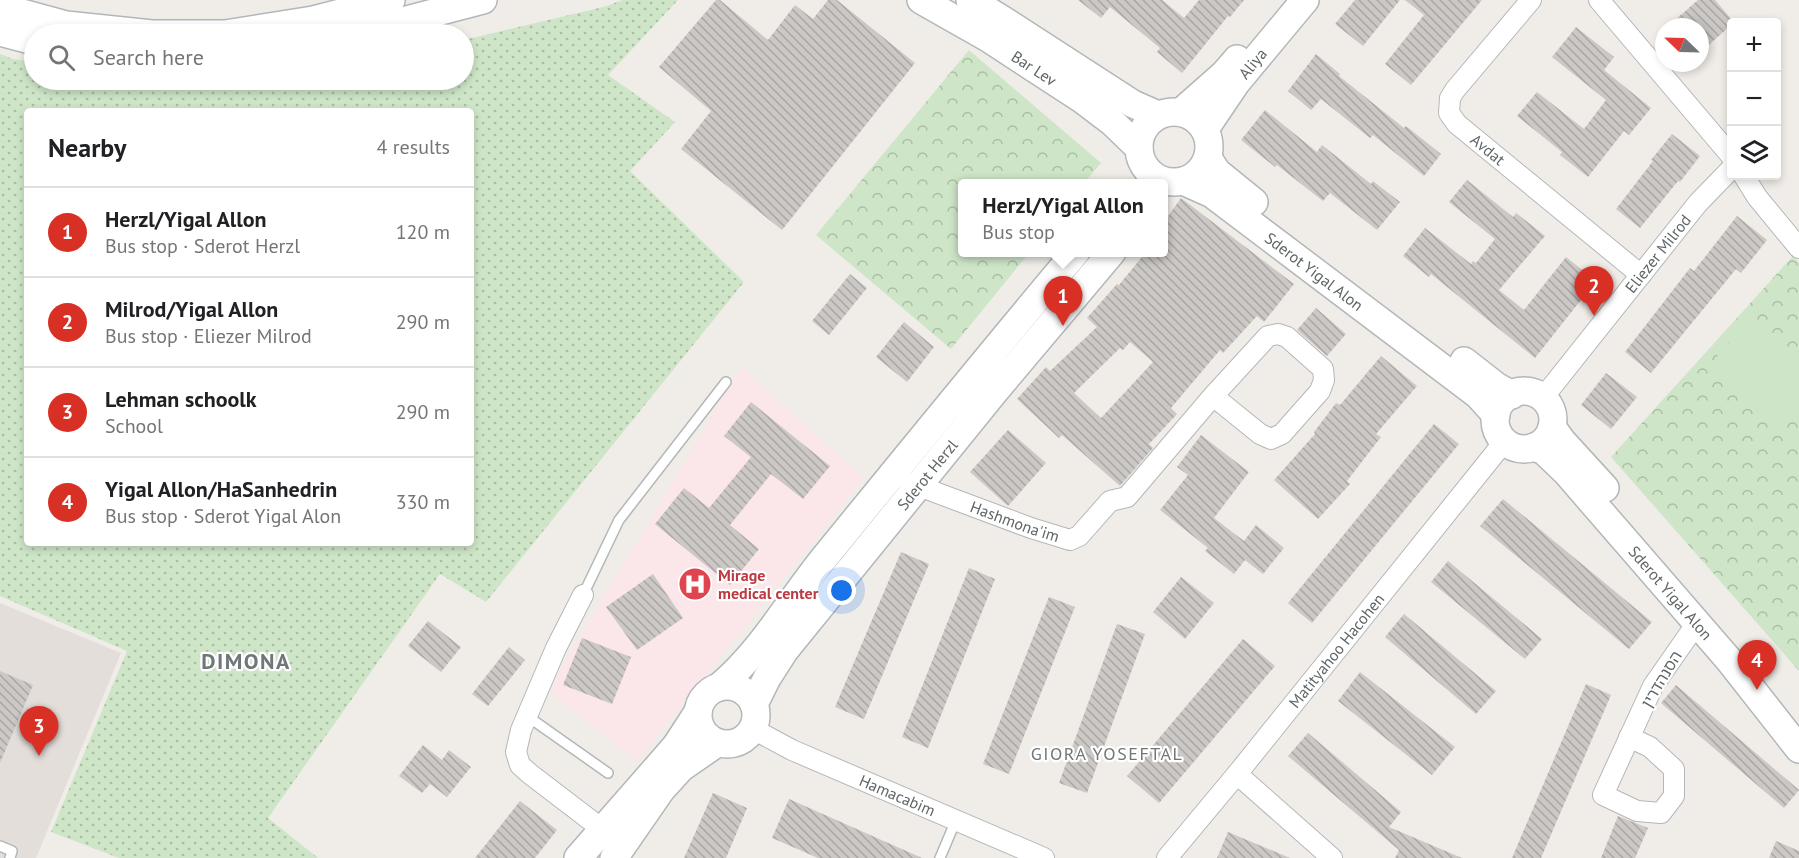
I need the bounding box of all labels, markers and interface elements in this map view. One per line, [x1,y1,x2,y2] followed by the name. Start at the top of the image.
[1655,18,1709,72] north arrow
[1727,18,1781,180] map controls
[1727,18,1781,72] button: +
[24,24,474,90] search box
[45,41,78,74] icon: search
[93,43,204,71] text: Search here
[1234,44,1271,83] street label: Aliya
[1008,46,1061,90] street label: Bar Lev
[1727,72,1781,126] button: −
[1727,126,1781,180] button: layers
[1467,130,1510,170] street label: Avdat
[48,131,126,164] text: Nearby
[377,134,450,160] text: 4 results
[958,179,1168,257] popup
[982,191,1144,219] text: Herzl/Yigal Allon
[105,205,267,233] text: Herzl/Yigal Allon
[1621,210,1695,297] street label: Eliezer Milrod
[62,219,73,245] text: 1
[396,219,450,245] text: 120 m
[982,219,1055,245] text: Bus stop
[1261,228,1367,315] street label: Sderot Yigal Alon
[105,233,300,259] text: Bus stop · Sderot Herzl
[1574,266,1614,316] pin: 2
[1044,276,1082,326] pin: 1
[105,295,278,323] text: Milrod/Yigal Allon
[62,309,73,335] text: 2
[396,309,450,335] text: 290 m
[105,323,312,349] text: Bus stop · Eliezer Milrod
[105,385,257,413] text: Lehman schoolk
[62,399,73,425] text: 3
[396,399,450,425] text: 290 m
[105,413,163,439] text: School
[893,435,962,514] street label: Sderot Herzl
[105,475,337,503] text: Yigal Allon/HaSanhedrin
[62,489,73,515] text: 4
[396,489,450,515] text: 330 m
[968,496,1062,546] street label: Hashmona'im
[105,503,341,529] text: Bus stop · Sderot Yigal Alon
[1624,542,1717,644] street label: Sderot Yigal Alon
[718,565,819,603] place label: Mirage medical center
[677,566,713,602] hospital icon: Mirage medical center
[827,576,856,605] your location
[1284,589,1388,712] street label: Matityahoo Hacohen
[1738,640,1776,690] pin: 4
[201,647,291,675] district label: DIMONA
[1636,647,1686,711] street label: הסנהדרין
[20,706,58,756] pin: 3
[1031,742,1183,765] district label: GIORA YOSEFTAL
[856,770,938,820] street label: Hamacabim

